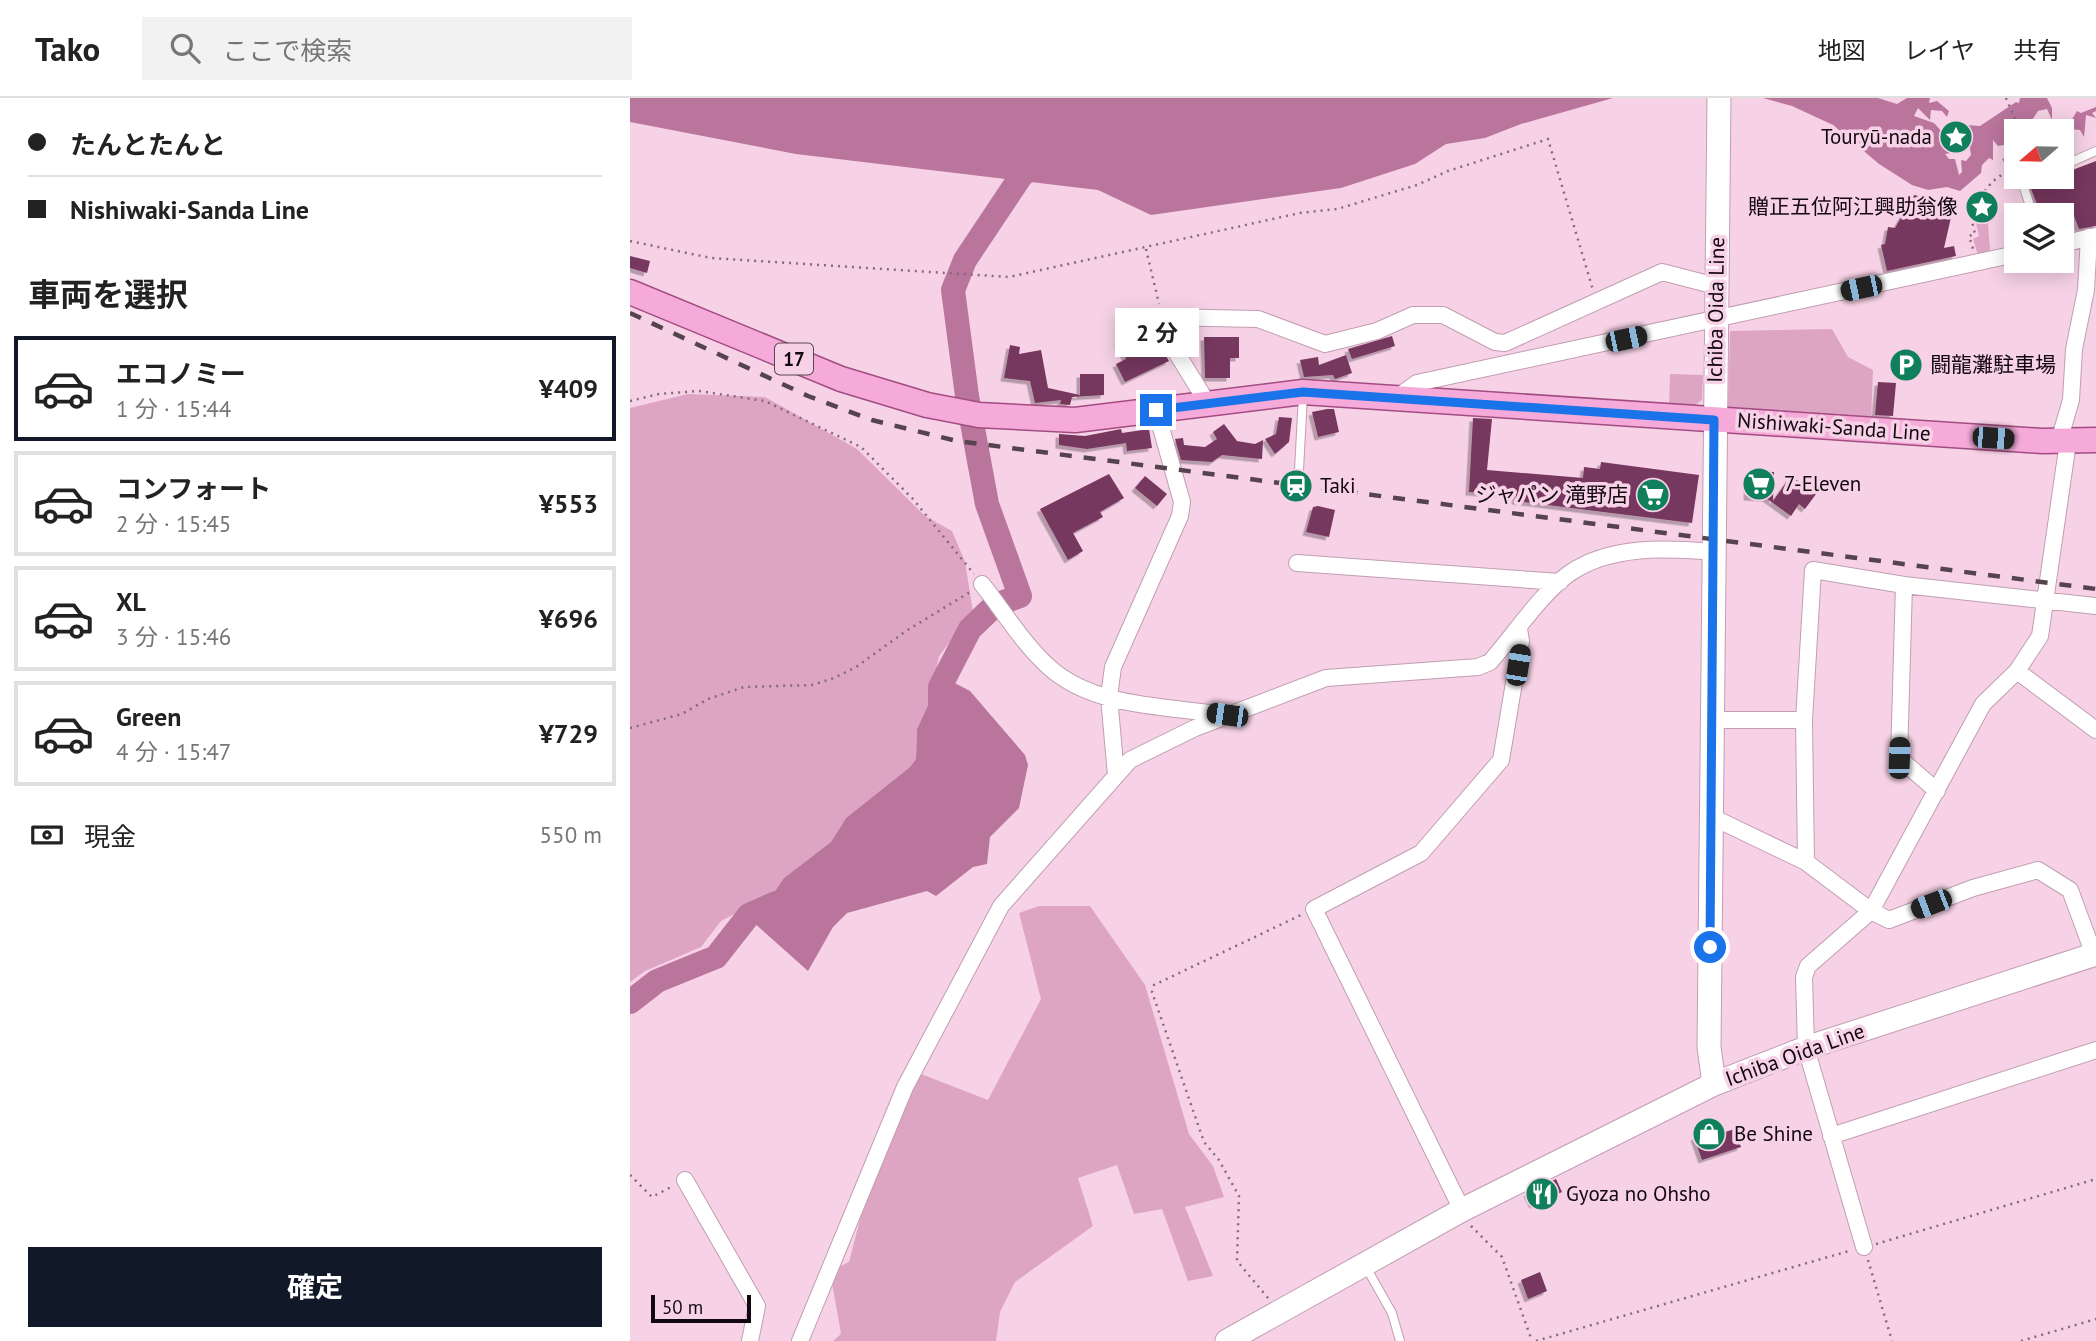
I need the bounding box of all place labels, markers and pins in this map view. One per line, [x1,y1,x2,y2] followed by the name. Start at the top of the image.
[1937,118,1975,156] place icon: Touryū-nada
[1821,123,1932,150] place label: Touryū-nada
[1963,188,2001,226] place icon: 贈正五位阿江興助翁像
[1748,193,1958,220] place label: 贈正五位阿江興助翁像
[1887,346,1925,384] parking icon: 闘龍灘駐車場
[1930,351,2056,378] place label: 闘龍灘駐車場
[1740,465,1778,503] supermarket icon: 7-Eleven
[1277,467,1315,505] station icon: Taki
[1784,470,1861,497] place label: 7-Eleven
[1320,472,1356,499] place label: Taki
[1634,476,1672,514] supermarket icon: ジャパン 滝野店
[1475,481,1628,508] place label: ジャパン 滝野店
[1690,1115,1728,1153] shop icon: Be Shine
[1734,1120,1813,1147] place label: Be Shine
[1523,1175,1561,1213] restaurant icon: Gyoza no Ohsho
[1566,1180,1711,1207] place label: Gyoza no Ohsho

